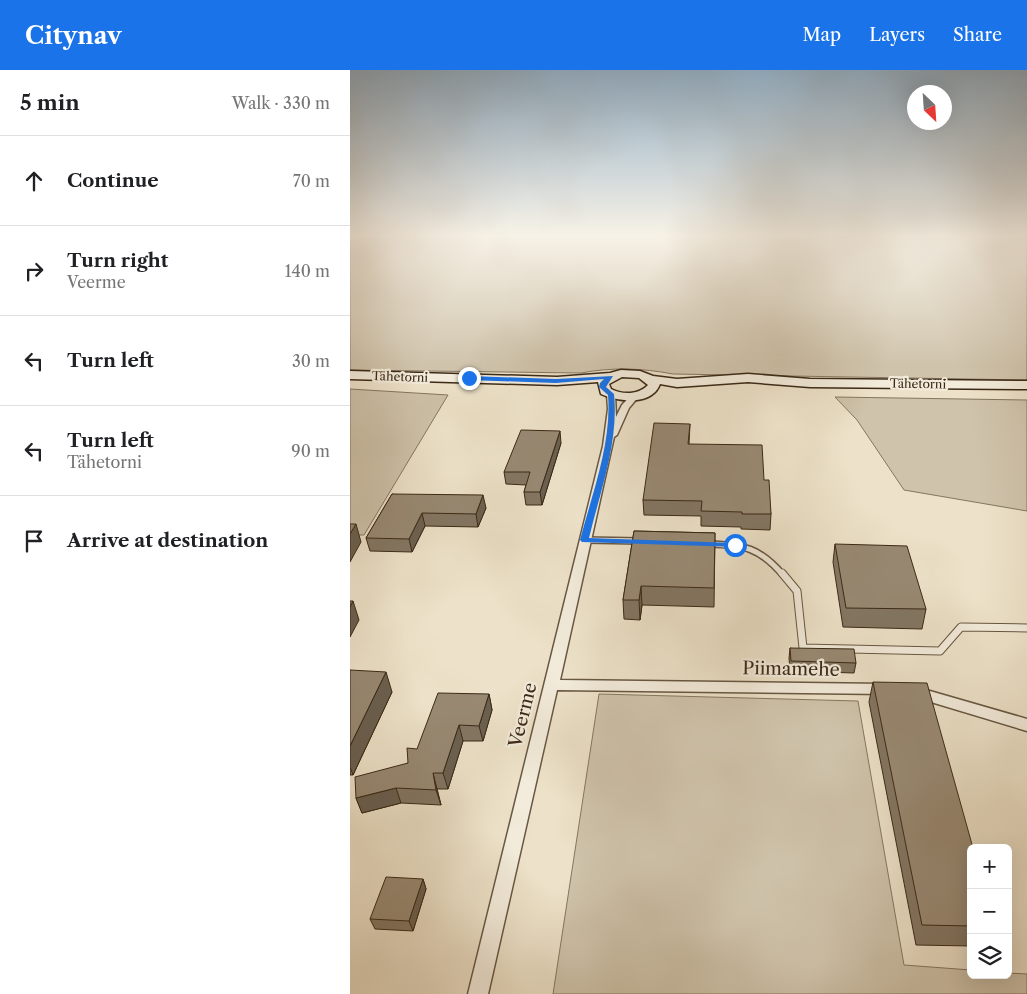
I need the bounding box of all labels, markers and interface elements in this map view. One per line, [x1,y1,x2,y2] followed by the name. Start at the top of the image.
[25,21,122,50] text: Citynav
[803,24,841,46] text: Map
[869,24,925,46] text: Layers
[953,24,1002,46] text: Share
[907,85,952,130] north arrow
[20,90,80,115] text: 5 min
[232,93,330,113] text: Walk · 330 m
[20,167,48,195] icon: ahead
[67,169,159,192] text: Continue
[293,171,330,191] text: 70 m
[67,249,168,272] text: Turn right
[20,257,48,285] icon: right
[285,261,330,281] text: 140 m
[67,272,126,292] text: Veerme
[20,347,48,375] icon: left
[67,349,154,372] text: Turn left
[292,351,330,371] text: 30 m
[458,367,481,390] route end
[372,368,429,385] street label: Tähetorni
[890,376,947,391] street label: Tähetorni
[67,429,154,452] text: Turn left
[20,437,48,465] icon: left
[291,441,330,461] text: 90 m
[67,452,142,472] text: Tähetorni
[20,527,48,555] icon: arrive
[67,529,268,552] text: Arrive at destination
[724,534,747,557] route start
[742,657,840,681] street label: Piimamehe
[504,680,542,751] street label: Veerme
[967,844,1012,979] map controls
[967,844,1012,889] button: +
[967,889,1012,934] button: −
[967,934,1012,979] button: layers

